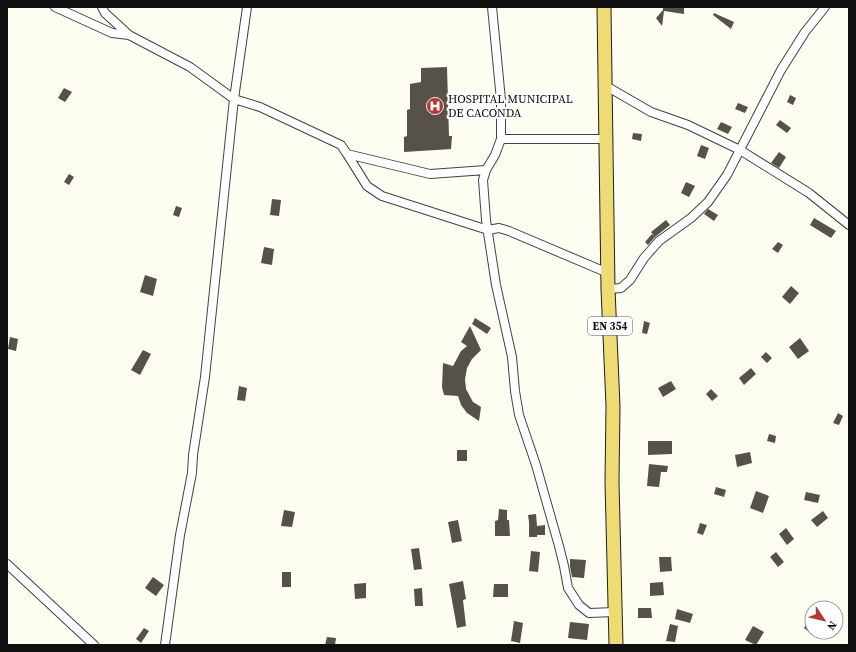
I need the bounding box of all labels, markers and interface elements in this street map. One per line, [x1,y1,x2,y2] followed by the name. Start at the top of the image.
[448,91,573,121] place label: HOSPITAL MUNICIPAL DE CACONDA
[425,96,445,116] hospital icon: HOSPITAL MUNICIPAL DE CACONDA
[588,317,632,335] road number: EN 354
[804,600,844,640] north arrow
[823,618,840,633] text: N

